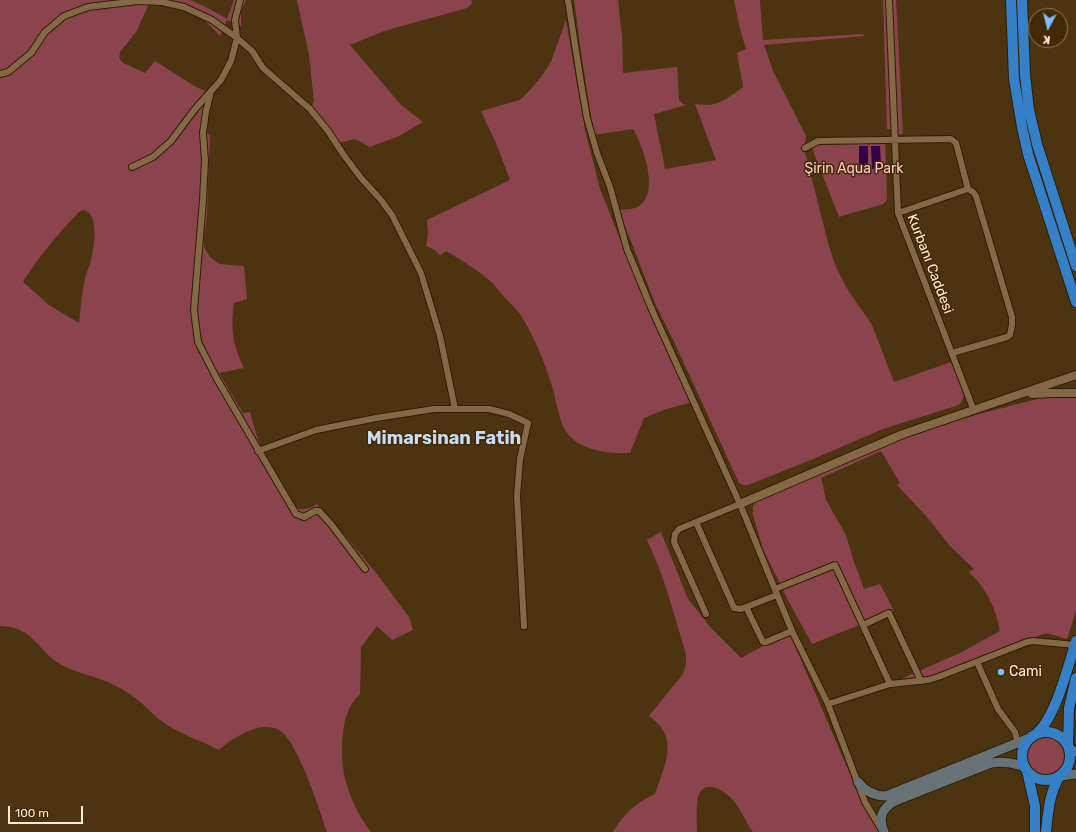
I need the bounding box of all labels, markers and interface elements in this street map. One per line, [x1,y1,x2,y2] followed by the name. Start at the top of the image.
[1028,8,1068,48] north arrow
[1042,33,1051,46] text: K
[804,161,904,177] park label: Şirin Aqua Park
[903,212,957,316] street label: Kurbanı Caddesi
[367,428,521,450] district label: Mimarsinan Fatih
[1009,664,1042,680] place label: Cami
[996,667,1006,677] marker: Cami
[10,798,85,824] scale bar
[15,806,49,820] text: 100 m

